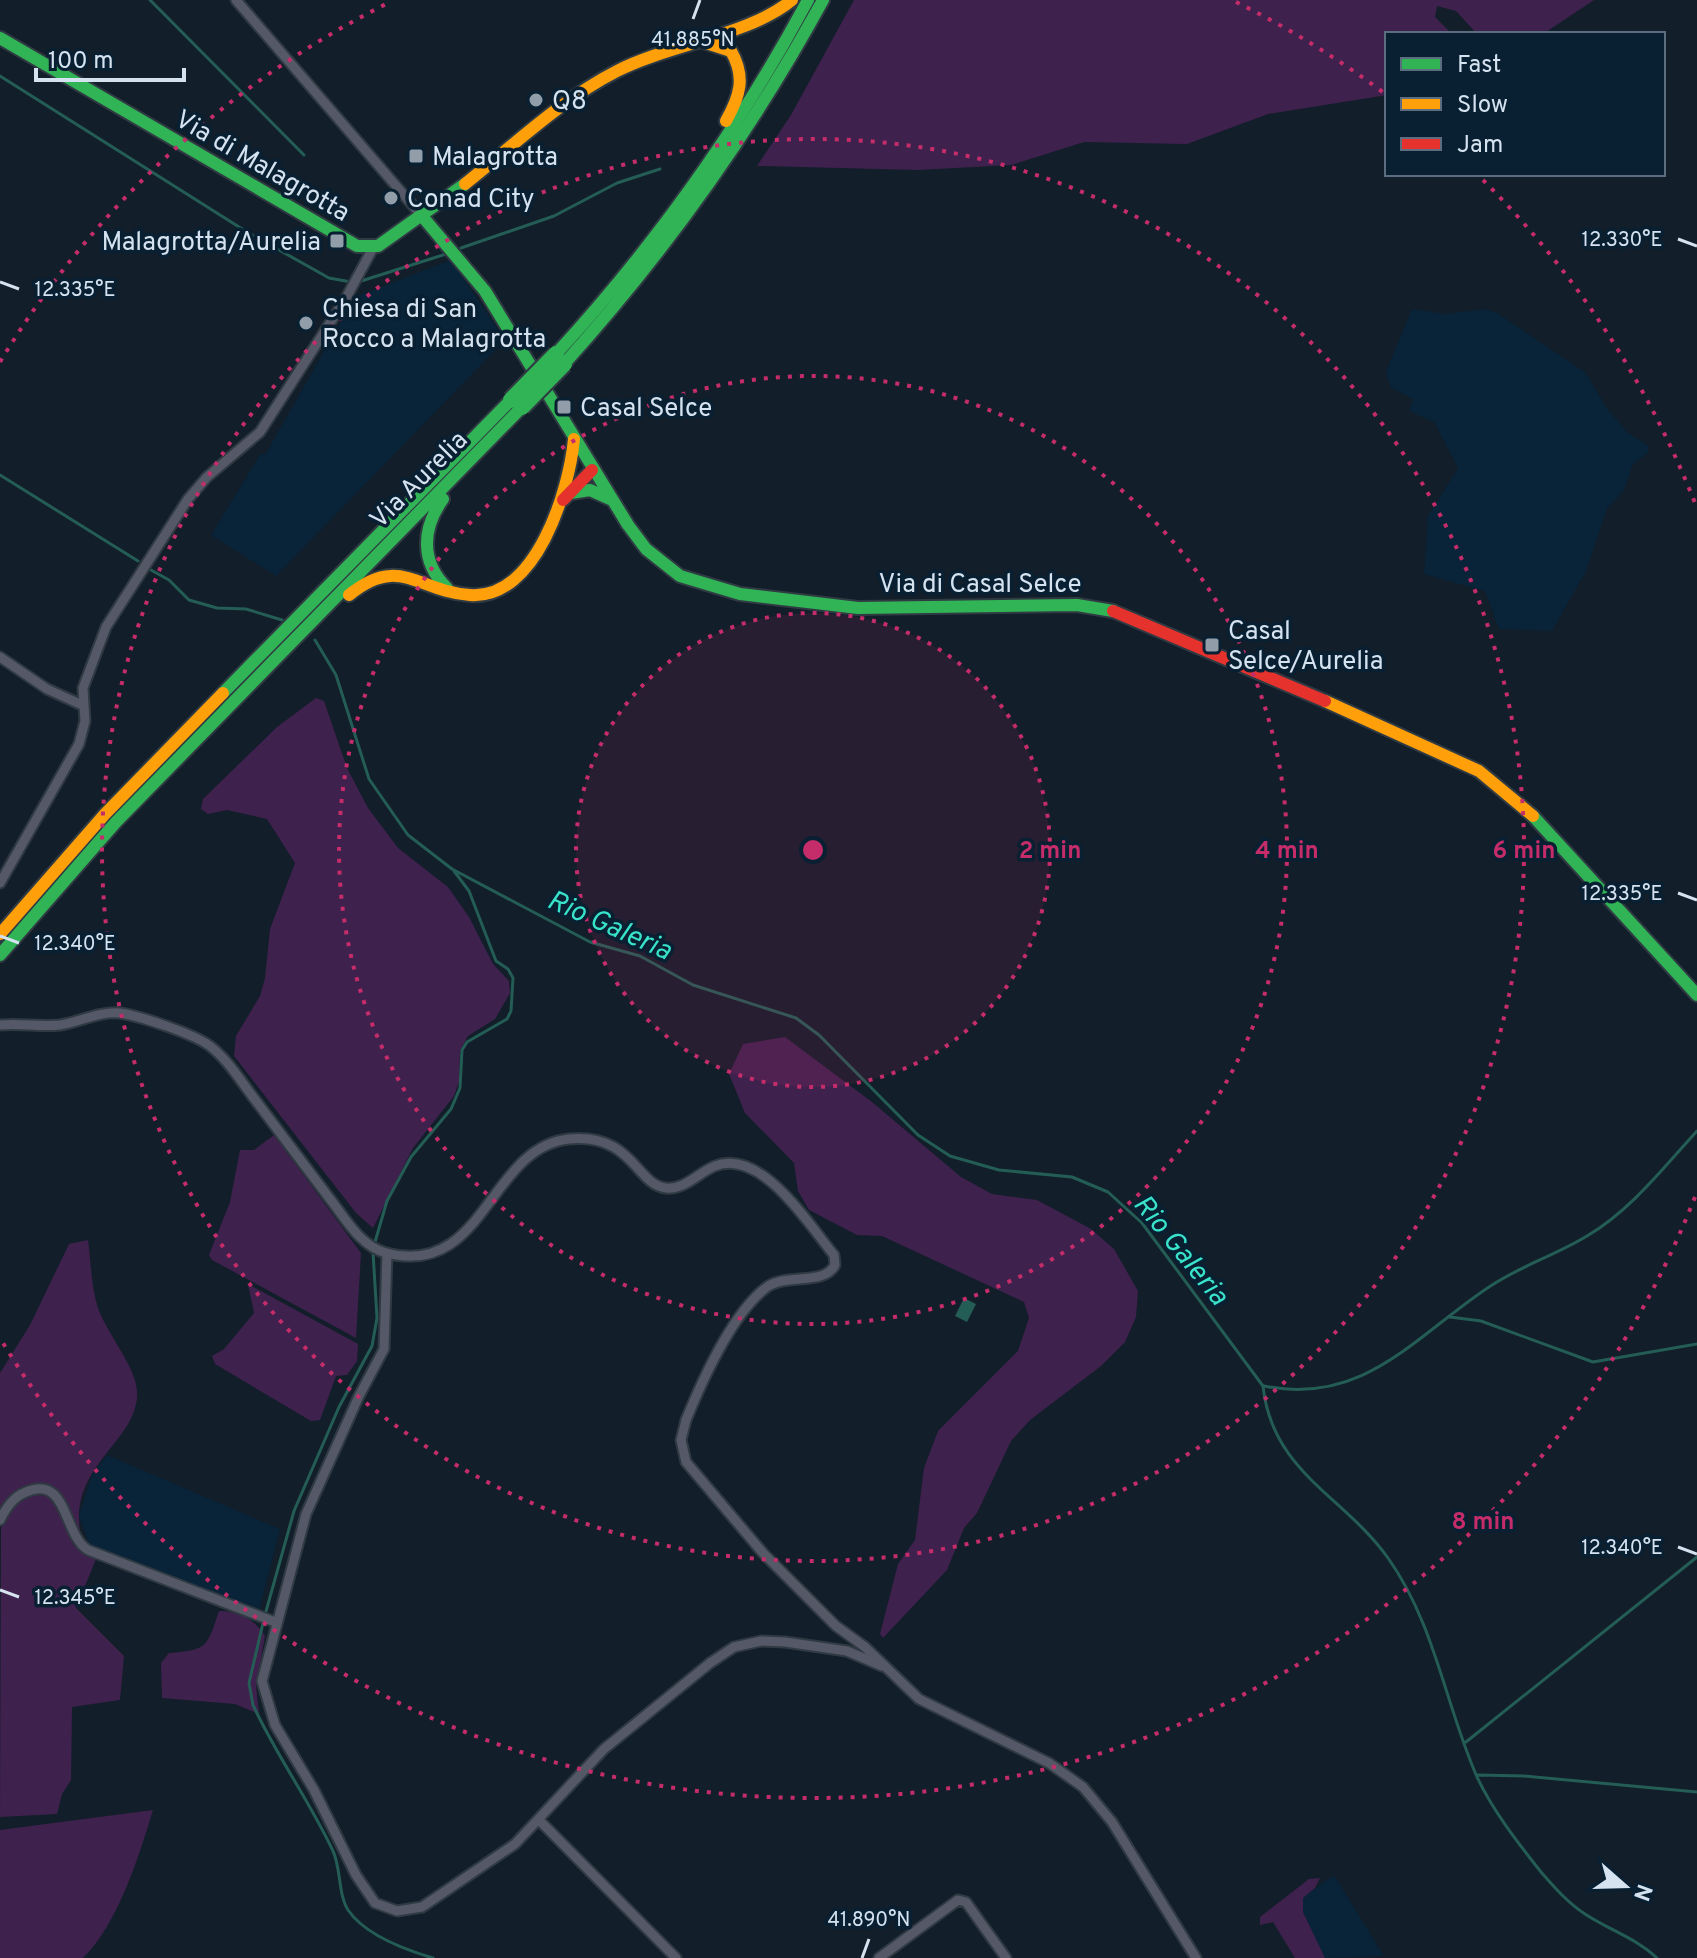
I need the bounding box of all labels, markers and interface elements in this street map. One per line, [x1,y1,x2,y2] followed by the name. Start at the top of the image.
[651,28,735,54] text: 41.885°N
[36,32,184,82] scale bar
[1385,32,1665,176] legend
[48,47,114,77] text: 100 m
[1457,51,1501,81] text: Fast
[552,86,587,119] place label: Q8
[527,91,545,109] marker: Q8
[1457,91,1508,121] text: Slow
[168,104,355,231] street label: Via di Malagrotta
[1457,131,1503,161] text: Jam
[432,142,558,175] place label: Malagrotta
[407,147,425,165] marker: Malagrotta
[407,184,534,217] place label: Conad City
[382,189,400,207] marker: Conad City
[102,227,321,260] place label: Malagrotta/Aurelia
[1581,228,1663,254] text: 12.330°E
[328,232,346,250] marker: Malagrotta/Aurelia
[35,278,115,304] text: 12.335°E
[322,294,546,357] place label: Chiesa di San Rocco a Malagrotta
[297,314,315,332] marker: Chiesa di San Rocco a Malagrotta
[580,393,712,426] place label: Casal Selce
[555,398,573,416] marker: Casal Selce
[364,425,476,537] street label: Via Aurelia
[879,569,1081,602] street label: Via di Casal Selce
[1228,616,1383,679] place label: Casal Selce/Aurelia
[1203,636,1221,654] marker: Casal Selce/Aurelia
[799,836,827,864] centre of rings
[1019,837,1081,867] text: 2 min
[1255,837,1319,867] text: 4 min
[1493,837,1555,867] text: 6 min
[1582,882,1662,908] text: 12.335°E
[541,883,677,970] water label: Rio Galeria
[34,932,116,958] text: 12.340°E
[1124,1188,1236,1314] water label: Rio Galeria
[1451,1508,1515,1538] text: 8 min
[1581,1536,1663,1562] text: 12.340°E
[34,1586,116,1612] text: 12.345°E
[1585,1846,1665,1926] north arrow
[1626,1880,1657,1904] text: N
[827,1908,911,1934] text: 41.890°N

